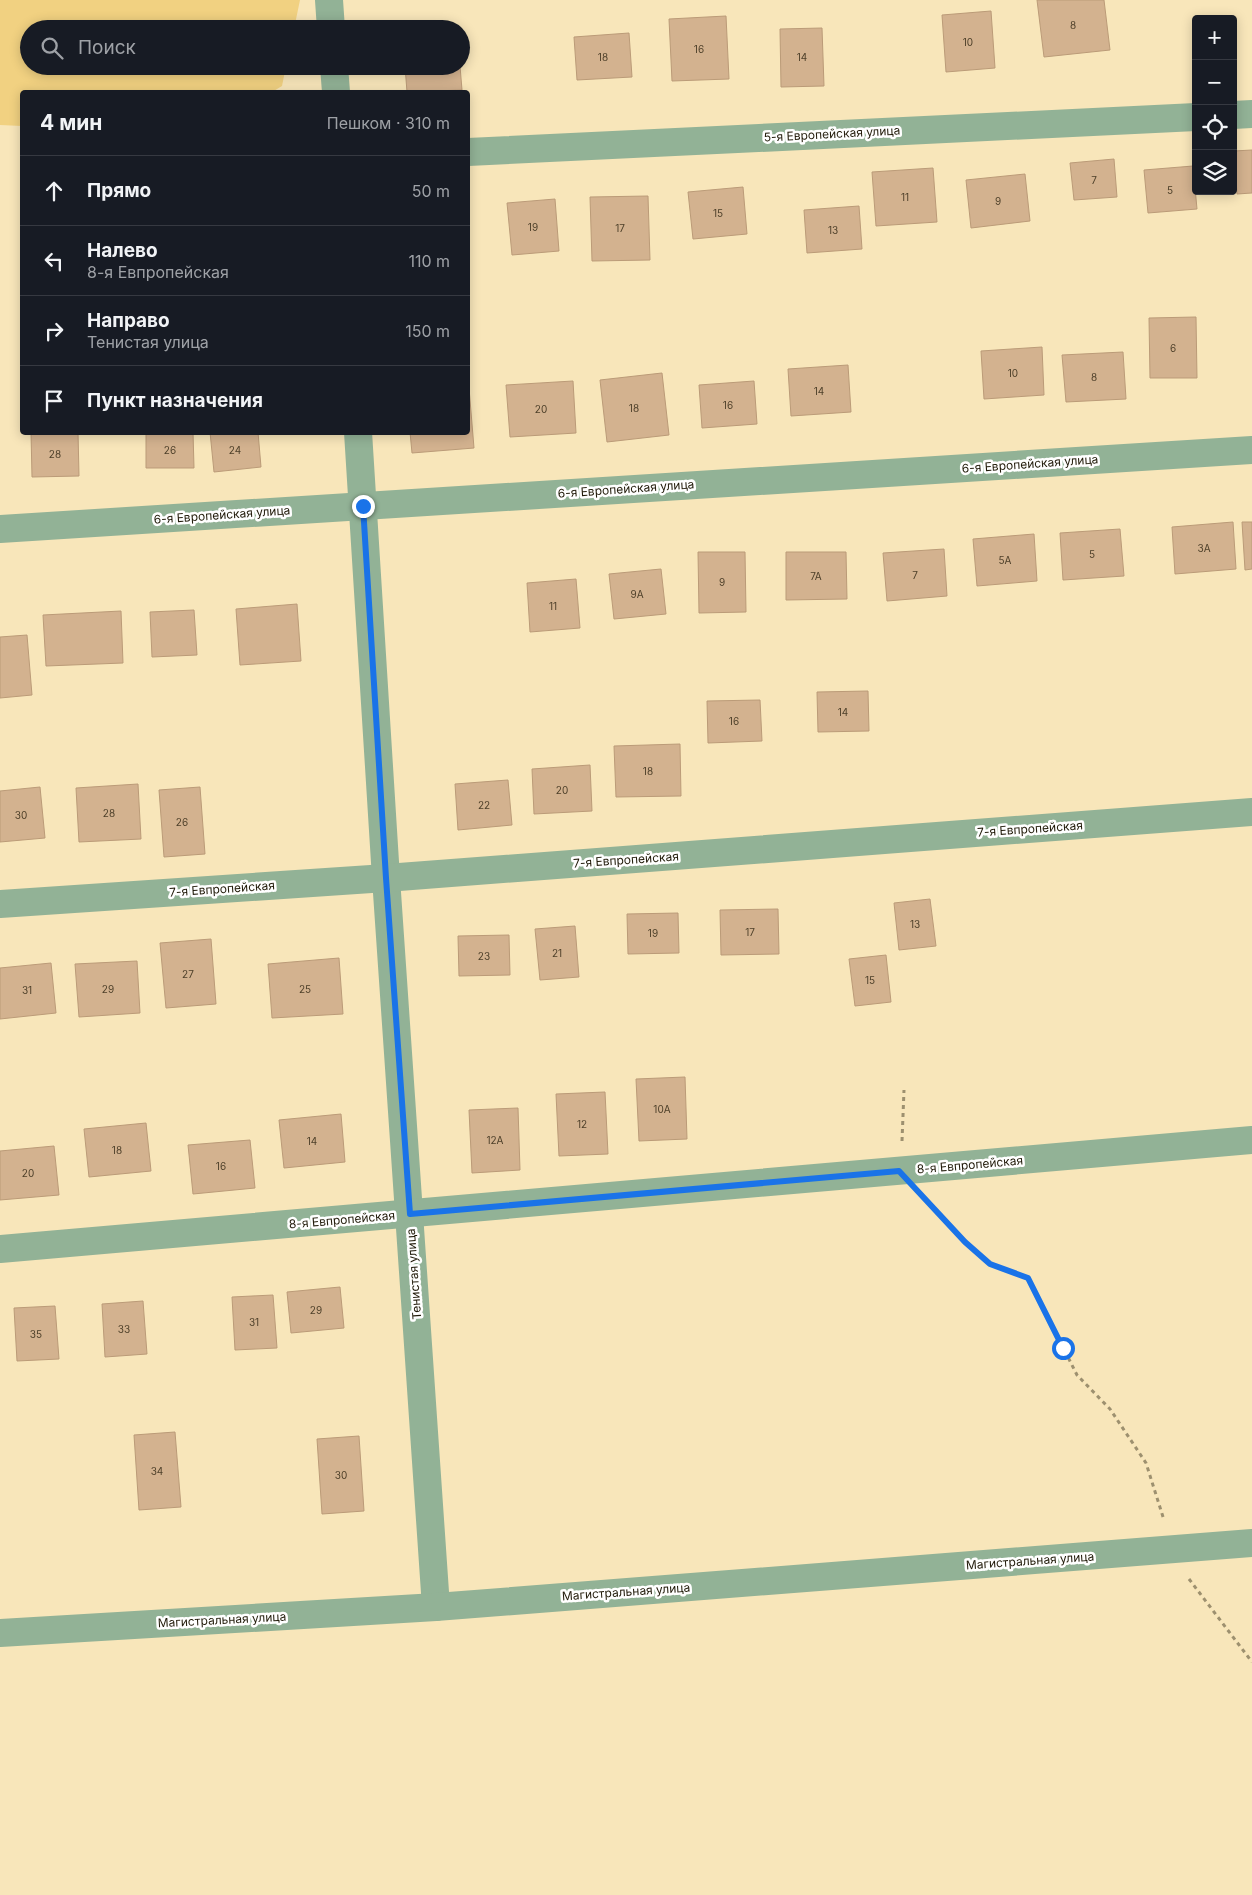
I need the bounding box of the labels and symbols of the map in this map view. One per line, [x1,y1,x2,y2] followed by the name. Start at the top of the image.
[1070,19,1076,31] house number: 8
[963,36,973,48] house number: 10
[694,43,704,55] house number: 16
[598,51,608,63] house number: 18
[797,51,807,63] house number: 14
[763,122,901,145] street label: 5-я Европейская улица
[1091,174,1097,186] house number: 7
[1167,184,1173,196] house number: 5
[901,191,909,203] house number: 11
[995,195,1001,207] house number: 9
[713,207,723,219] house number: 15
[528,221,538,233] house number: 19
[615,222,625,234] house number: 17
[828,224,838,236] house number: 13
[1170,342,1176,354] house number: 6
[1008,367,1018,379] house number: 10
[1091,371,1097,383] house number: 8
[814,385,824,397] house number: 14
[723,399,733,411] house number: 16
[629,402,639,414] house number: 18
[535,403,547,415] house number: 20
[164,444,176,456] house number: 26
[229,444,241,456] house number: 24
[49,448,61,460] house number: 28
[961,451,1099,476] street label: 6-я Европейская улица
[557,476,695,501] street label: 6-я Европейская улица
[352,495,375,518] route end
[153,502,291,527] street label: 6-я Европейская улица
[1197,542,1211,554] house number: 3А
[1089,548,1095,560] house number: 5
[999,554,1012,566] house number: 5А
[912,569,918,581] house number: 7
[810,570,822,582] house number: 7А
[719,576,725,588] house number: 9
[630,588,644,600] house number: 9А
[549,600,557,612] house number: 11
[838,706,848,718] house number: 14
[729,715,739,727] house number: 16
[643,765,653,777] house number: 18
[556,784,568,796] house number: 20
[478,799,490,811] house number: 22
[103,807,115,819] house number: 28
[15,809,27,821] house number: 30
[176,816,188,828] house number: 26
[977,817,1083,840] street label: 7-я Евпропейская
[573,848,679,871] street label: 7-я Евпропейская
[169,877,275,900] street label: 7-я Евпропейская
[910,918,920,930] house number: 13
[745,926,755,938] house number: 17
[648,927,658,939] house number: 19
[552,947,562,959] house number: 21
[478,950,490,962] house number: 23
[182,968,194,980] house number: 27
[865,974,875,986] house number: 15
[102,983,114,995] house number: 29
[299,983,311,995] house number: 25
[22,984,32,996] house number: 31
[653,1103,671,1115] house number: 10А
[577,1118,587,1130] house number: 12
[486,1134,504,1146] house number: 12А
[307,1135,317,1147] house number: 14
[112,1144,122,1156] house number: 18
[916,1152,1024,1177] street label: 8-я Евпропейская
[216,1160,226,1172] house number: 16
[22,1167,34,1179] house number: 20
[288,1207,396,1232] street label: 8-я Евпропейская
[403,1228,424,1320] street label: Тенистая улица
[310,1304,322,1316] house number: 29
[249,1316,259,1328] house number: 31
[118,1323,130,1335] house number: 33
[30,1328,42,1340] house number: 35
[1052,1337,1075,1360] route start
[151,1465,163,1477] house number: 34
[335,1469,347,1481] house number: 30
[965,1549,1095,1572] street label: Магистральная улица
[561,1580,691,1603] street label: Магистральная улица
[157,1609,287,1630] street label: Магистральная улица

